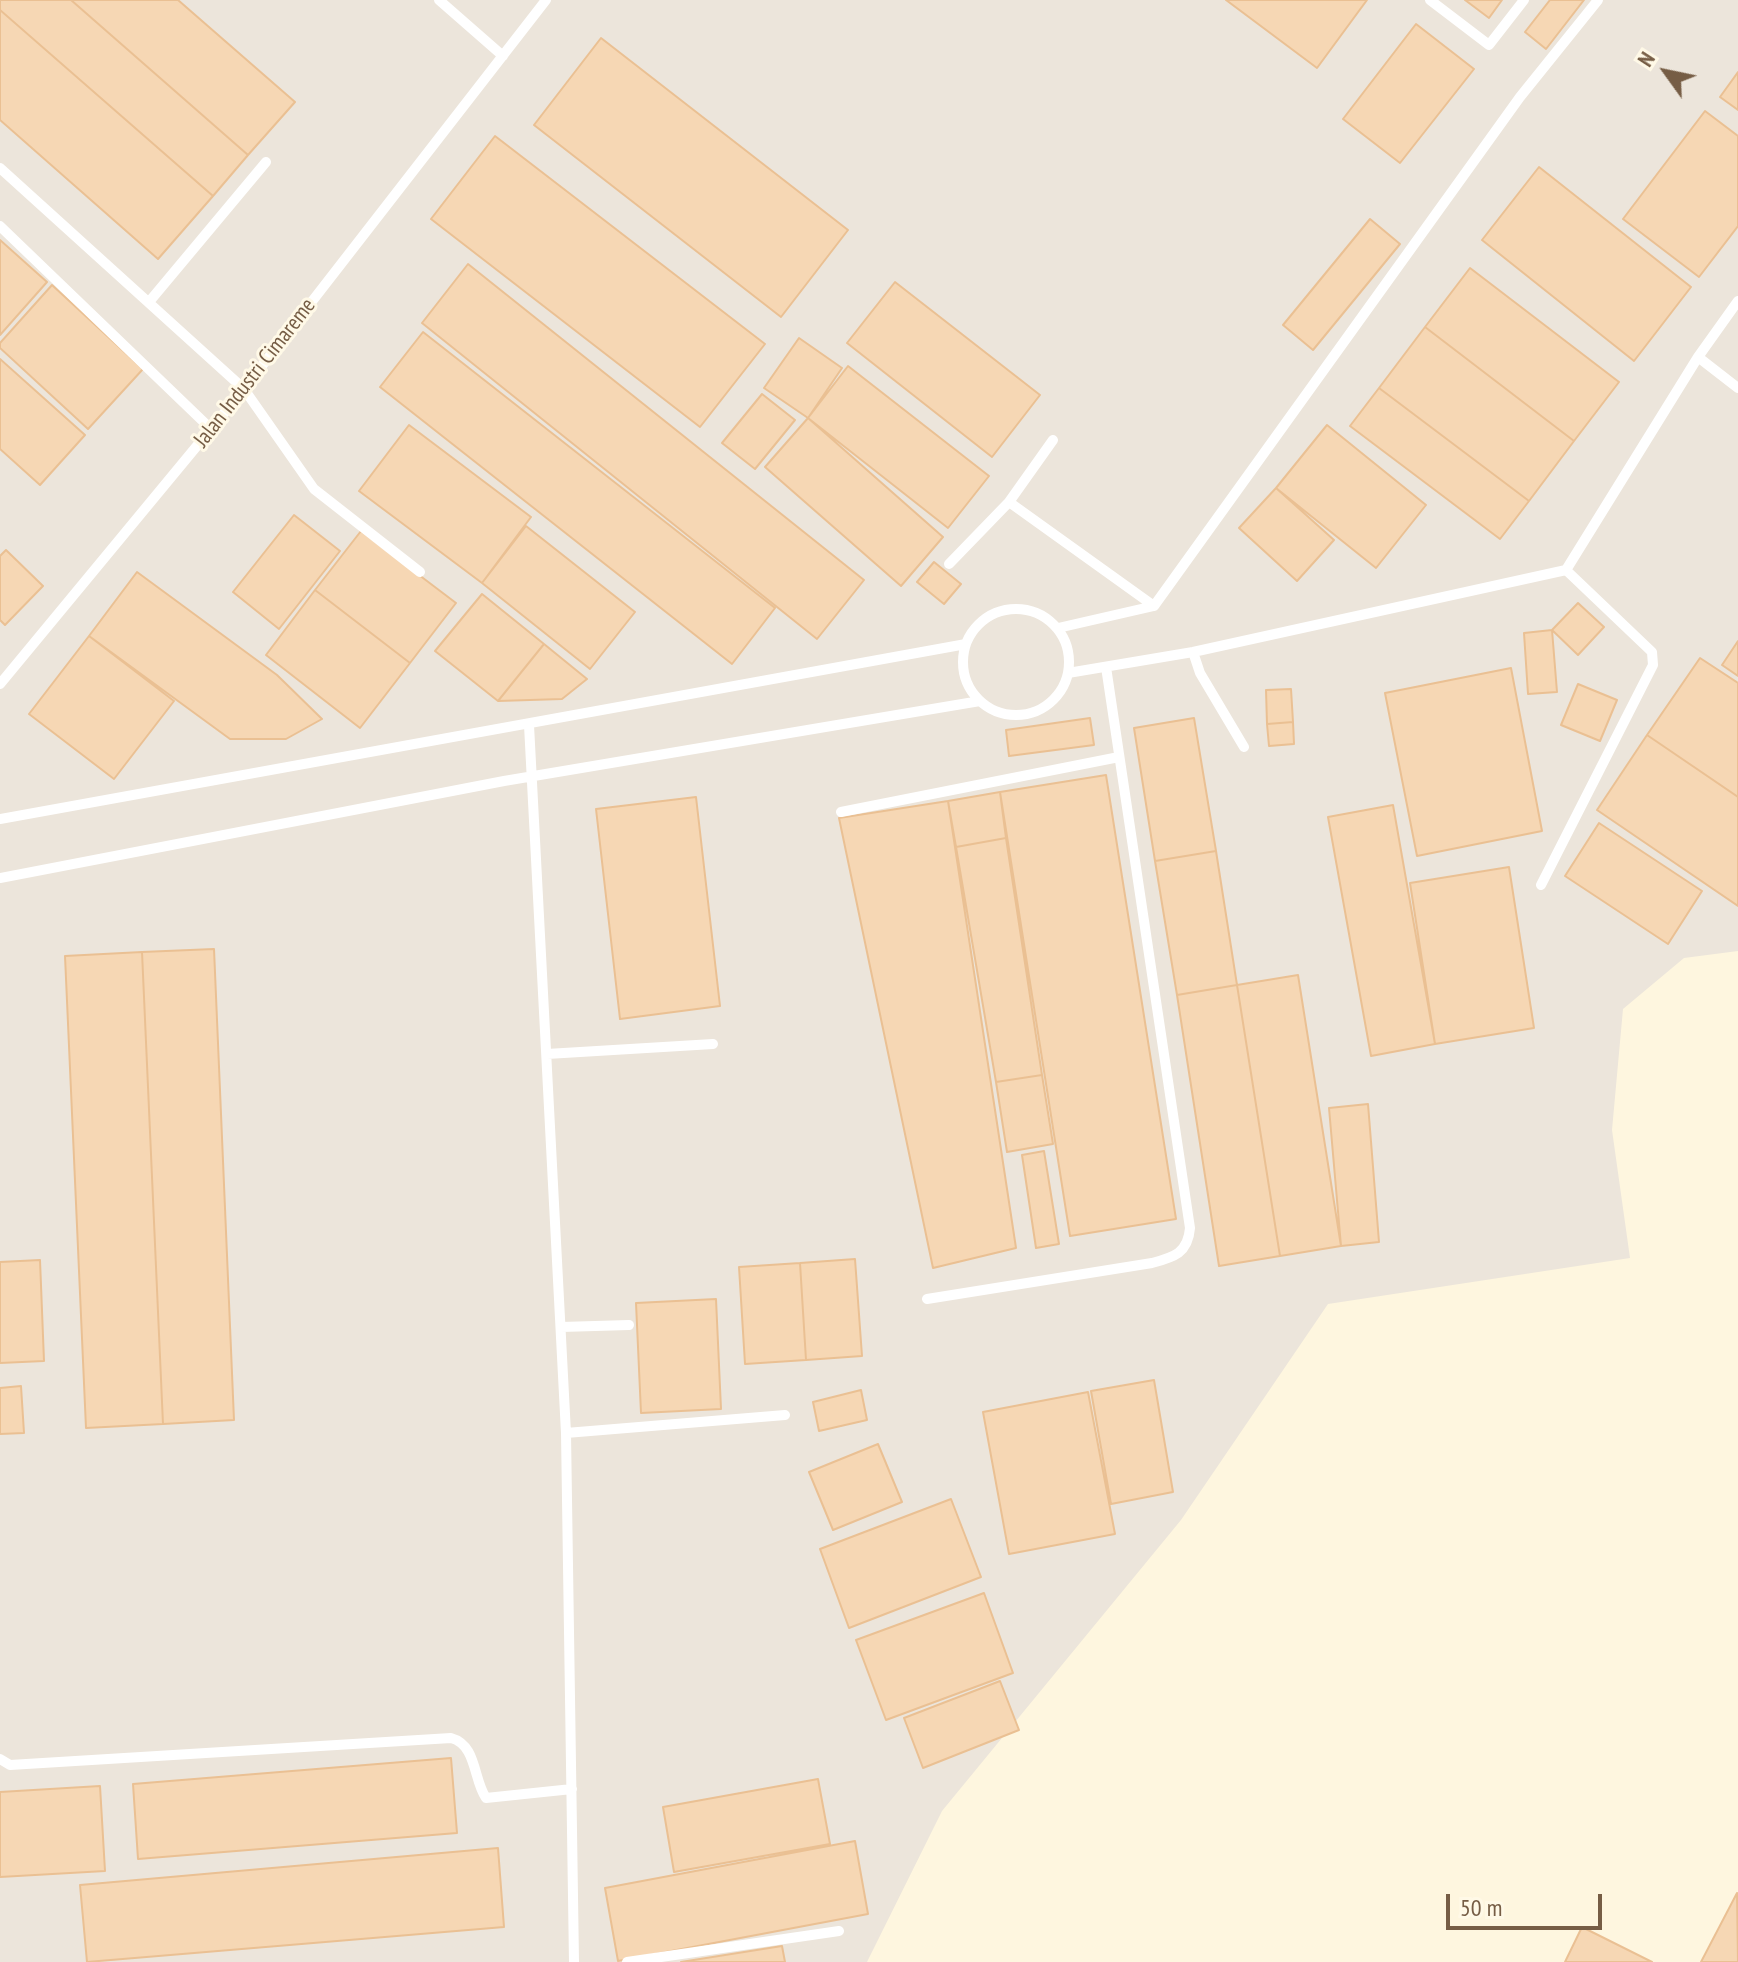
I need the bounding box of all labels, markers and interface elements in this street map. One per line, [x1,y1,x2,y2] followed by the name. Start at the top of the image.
[1626,32,1706,112] north arrow
[1631,46,1661,72] text: N
[189,293,321,453] street label: Jalan Industri Cimareme
[1450,1878,1606,1928] scale bar
[1460,1892,1502,1923] text: 50 m

